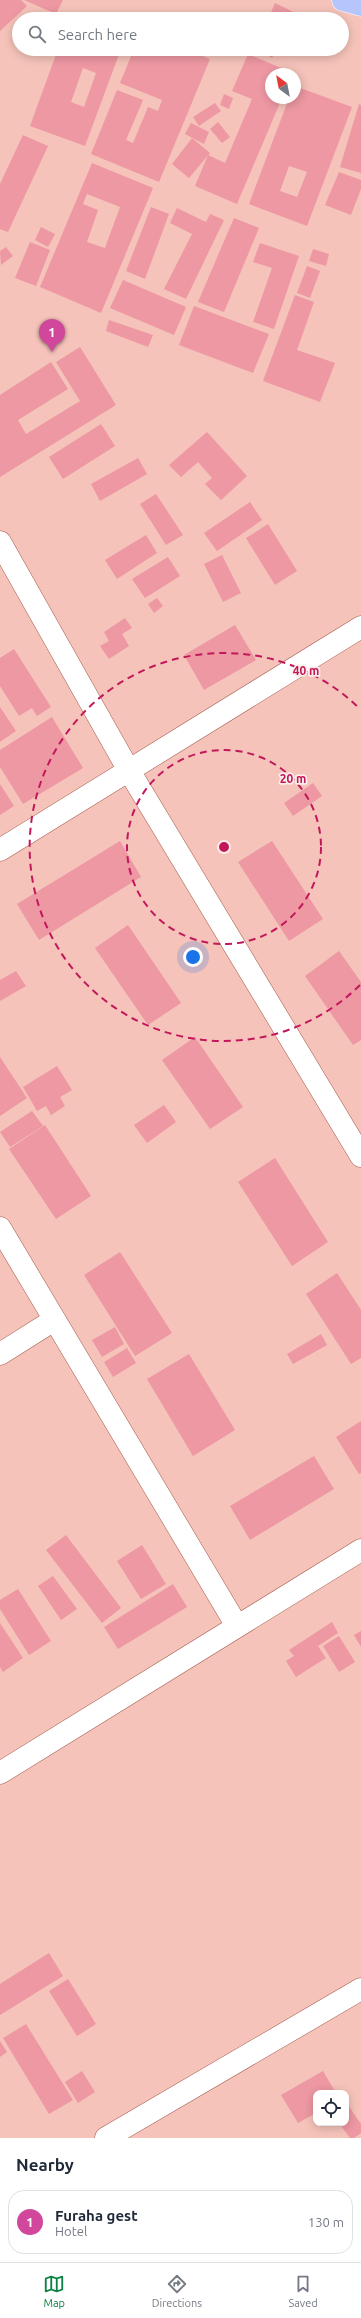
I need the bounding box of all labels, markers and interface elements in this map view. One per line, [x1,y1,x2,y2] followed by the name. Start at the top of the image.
[12,12,349,56] search box
[26,23,48,45] icon: search
[58,26,137,43] text: Search here
[265,68,301,104] north arrow
[39,319,65,352] pin: 1
[293,664,319,677] text: 40 m
[280,772,306,785] text: 20 m
[217,840,231,854] centre of rings
[183,947,203,967] your location
[313,2090,349,2126] map controls
[313,2090,349,2126] button: locate
[16,2155,74,2174] text: Nearby
[55,2207,138,2224] text: Furaha gest
[26,2215,34,2229] text: 1
[308,2215,344,2229] text: 130 m
[55,2224,87,2238] text: Hotel
[43,2273,65,2309] tab: Map
[152,2273,202,2309] tab: Directions
[288,2273,318,2309] tab: Saved

